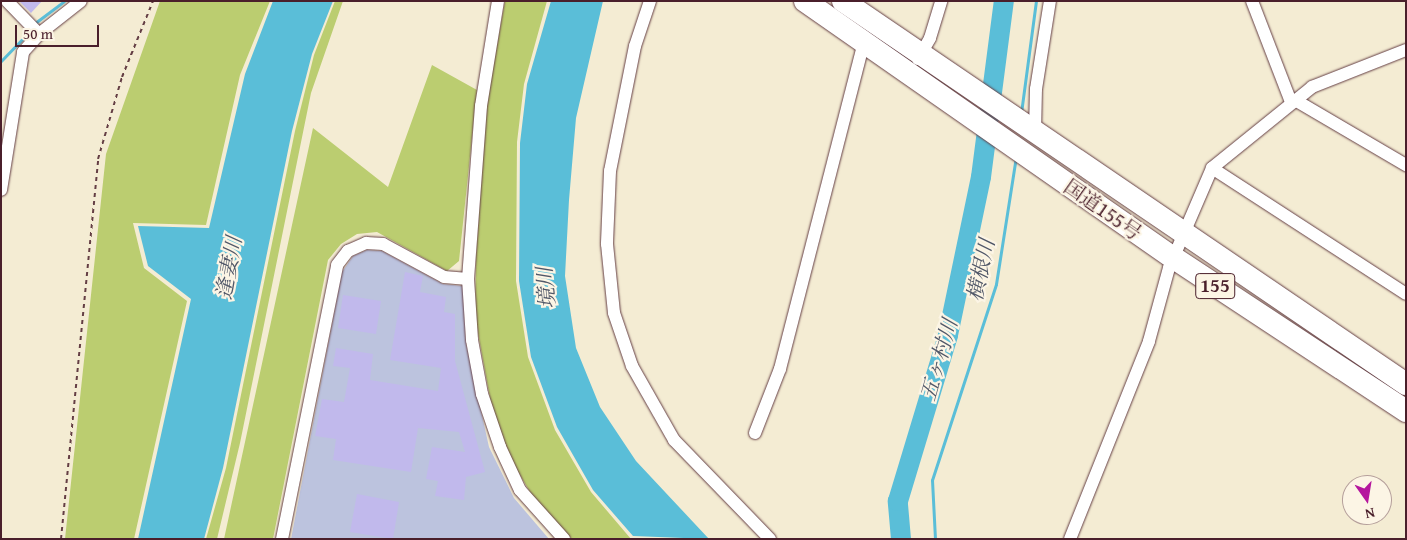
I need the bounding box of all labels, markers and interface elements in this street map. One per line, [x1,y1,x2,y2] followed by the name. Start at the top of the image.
[18,15,101,47] scale bar
[23,23,53,44] text: 50 m
[1060,174,1146,244] street label: 国道155号
[211,235,247,301] water label: 逢妻川
[962,237,1000,303] water label: 横根川
[532,266,560,310] water label: 境川
[1195,270,1235,302] road number: 155
[915,316,963,404] water label: 五ヶ村川
[1342,475,1392,525] north arrow
[1363,503,1377,524] text: N

